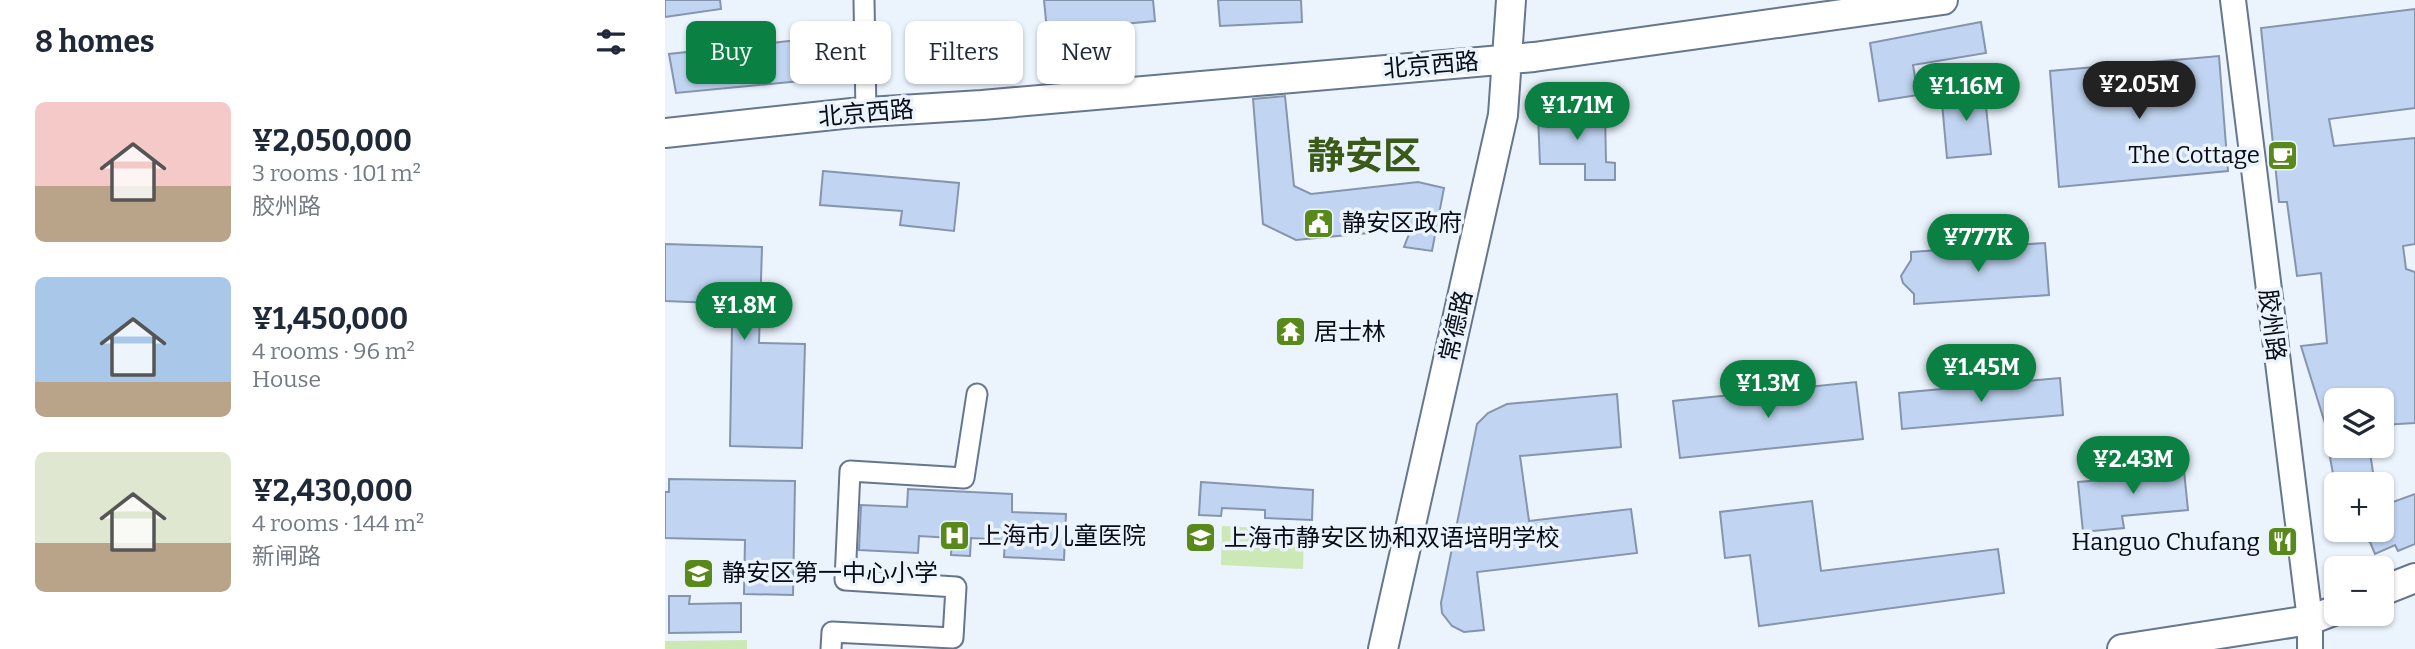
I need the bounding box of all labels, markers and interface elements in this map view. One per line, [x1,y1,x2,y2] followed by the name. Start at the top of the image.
[686,21,776,84] chip: Buy
[790,21,891,84] chip: Rent
[905,21,1023,84] chip: Filters
[1037,21,1135,84] chip: New
[592,23,630,61] icon: filters
[35,24,155,60] text: 8 homes
[1382,47,1480,83] street label: 北京西路
[2082,61,2196,121] pin: ¥2.05M
[1909,64,2023,123] pin: ¥1.16M
[2099,70,2179,98] text: ¥2.05M
[1929,72,2003,100] text: ¥1.16M
[1520,82,1634,142] pin: ¥1.71M
[1541,91,1613,119] text: ¥1.71M
[817,95,915,131] street label: 北京西路
[252,123,412,159] text: ¥2,050,000
[91,130,175,214] icon: home
[1307,133,1421,179] district label: 静安区
[2266,138,2300,172] cafe icon: The Cottage
[2128,141,2260,169] place label: The Cottage
[252,159,421,187] text: 3 rooms · 101 m²
[252,192,321,220] text: 胶州路
[1302,206,1336,240] public building icon: 静安区政府
[1342,209,1462,237] place label: 静安区政府
[1929,215,2027,274] pin: ¥777K
[1943,223,2013,251] text: ¥777K
[695,282,793,342] pin: ¥1.8M
[1434,288,1478,364] street label: 常德路
[2254,288,2290,362] street label: 胶州路
[712,291,776,319] text: ¥1.8M
[252,301,408,337] text: ¥1,450,000
[91,305,175,389] icon: home
[1274,315,1308,349] temple icon: 居士林
[1314,318,1386,346] place label: 居士林
[252,337,415,365] text: 4 rooms · 96 m²
[1924,344,2038,404] pin: ¥1.45M
[1942,353,2020,381] text: ¥1.45M
[1719,360,1817,420] pin: ¥1.3M
[252,365,321,393] text: House
[1736,369,1800,397] text: ¥1.3M
[2324,388,2394,626] map controls
[2324,388,2394,458] button: layers
[2076,436,2190,496] pin: ¥2.43M
[2093,445,2173,473] text: ¥2.43M
[2324,472,2394,542] button: +
[252,473,413,509] text: ¥2,430,000
[91,480,175,564] icon: home
[252,509,424,537] text: 4 rooms · 144 m²
[938,519,972,553] hospital icon: 上海市儿童医院
[1184,521,1218,555] school or university icon: 上海市静安区协和双语培明学校
[978,522,1146,550] place label: 上海市儿童医院
[1224,524,1560,552] place label: 上海市静安区协和双语培明学校
[2266,525,2300,559] restaurant icon: Hanguo Chufang
[2072,528,2260,556] place label: Hanguo Chufang
[252,542,321,570] text: 新闸路
[682,556,716,590] school or university icon: 静安区第一中心小学
[2324,556,2394,626] button: −
[722,559,938,587] place label: 静安区第一中心小学

